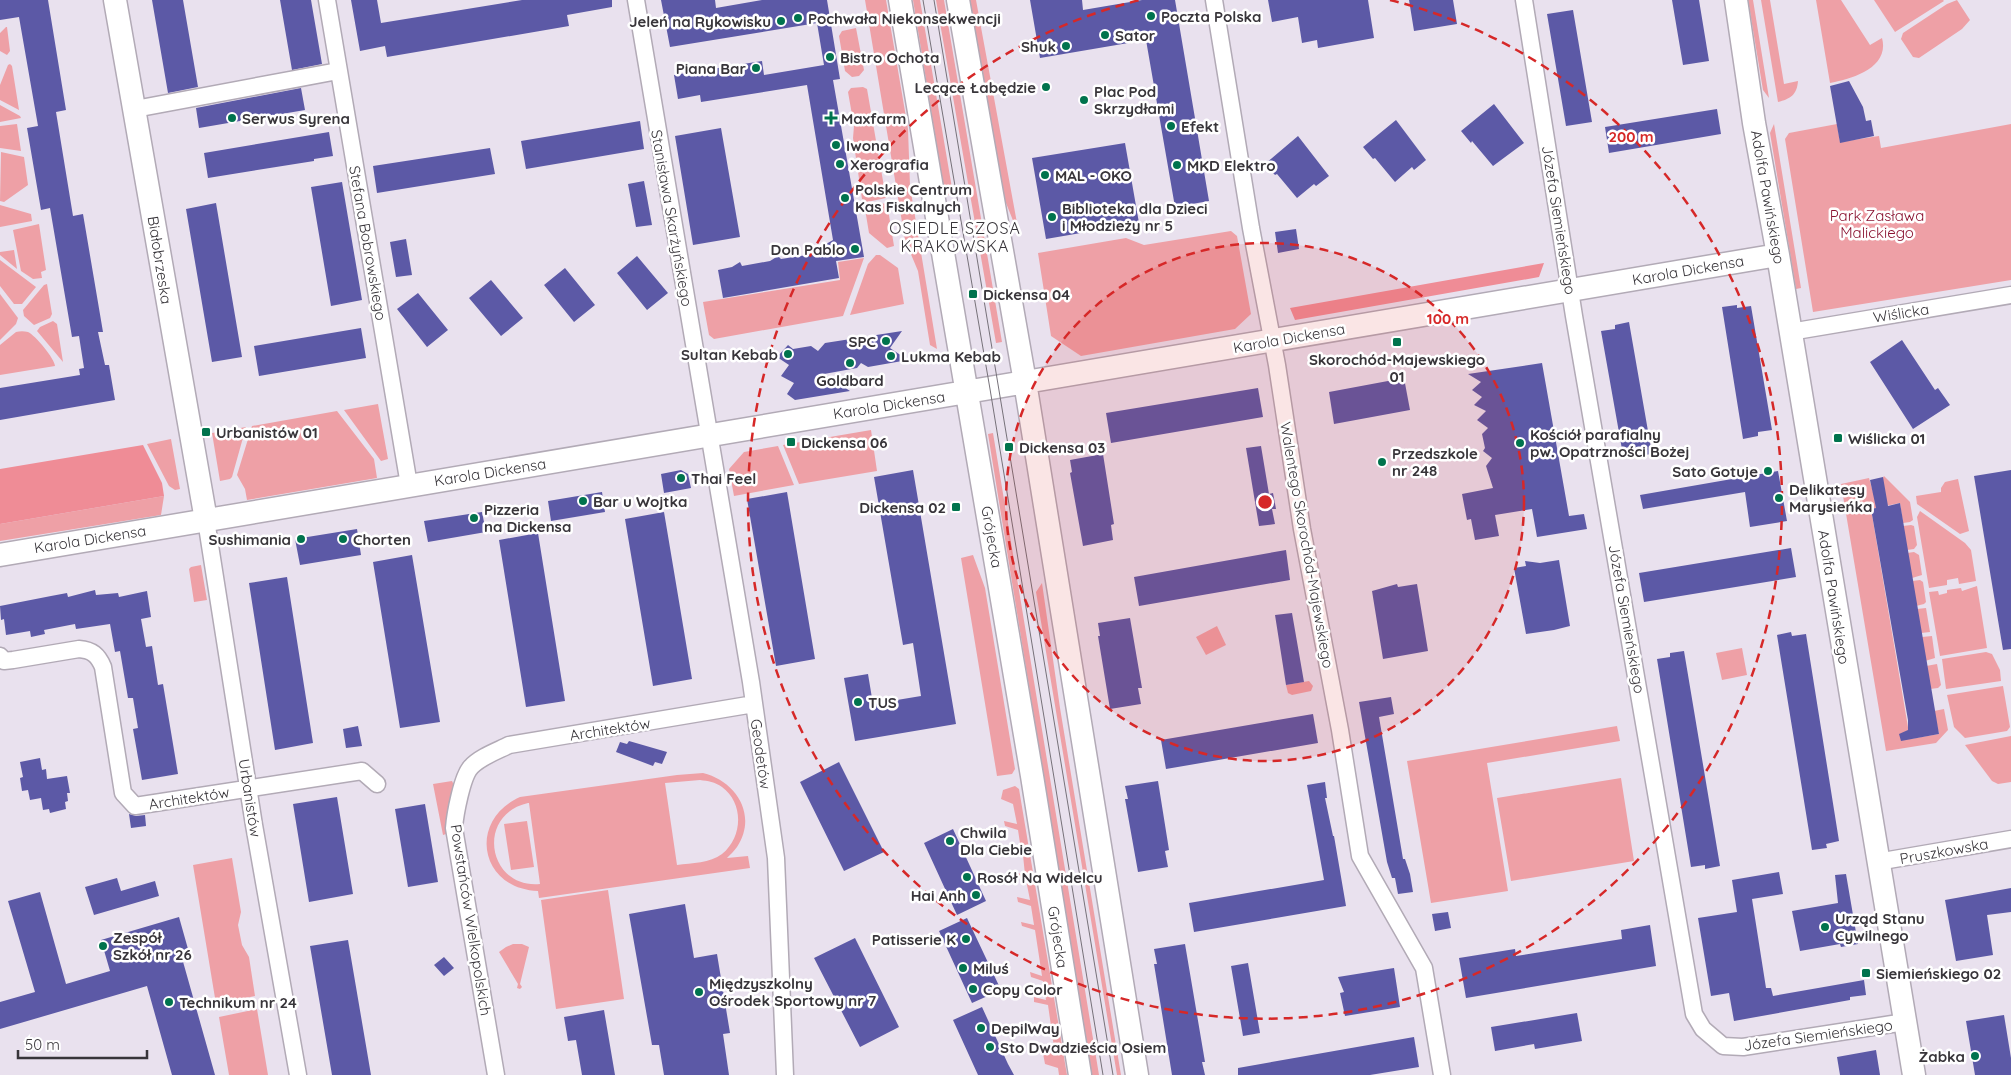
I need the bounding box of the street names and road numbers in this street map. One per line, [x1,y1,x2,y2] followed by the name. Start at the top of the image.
[647,128,697,308] street label: Stanisława Skarżyńskiego
[1747,129,1789,265] street label: Adolfa Pawińskiego
[1538,144,1580,296] street label: Józefa Siemieńskiego
[345,164,391,322] street label: Stefana Bobrowskiego
[144,215,176,305] street label: Białobrzeska
[1631,251,1745,289] street label: Karola Dickensa
[1872,299,1930,327] street label: Wiślicka
[1232,319,1346,357] street label: Karola Dickensa
[832,387,946,423] street label: Karola Dickensa
[1276,420,1338,670] street label: Walentego Skorochód-Majewskiego
[433,454,547,490] street label: Karola Dickensa
[977,505,1007,569] street label: Grójecka
[33,521,147,557] street label: Karola Dickensa
[1814,528,1854,666] street label: Adolfa Pawińskiego
[1605,543,1649,695] street label: Józefa Siemieńskiego
[568,713,652,745] street label: Architektów
[747,718,775,790] street label: Geodetów
[234,758,266,838] street label: Urbanistów
[147,782,231,814] street label: Architektów
[446,823,496,1017] street label: Powstańców Wielkopolskich
[1898,834,1990,868] street label: Pruszkowska
[1044,905,1072,969] street label: Grójecka
[1742,1015,1894,1055] street label: Józefa Siemieńskiego

